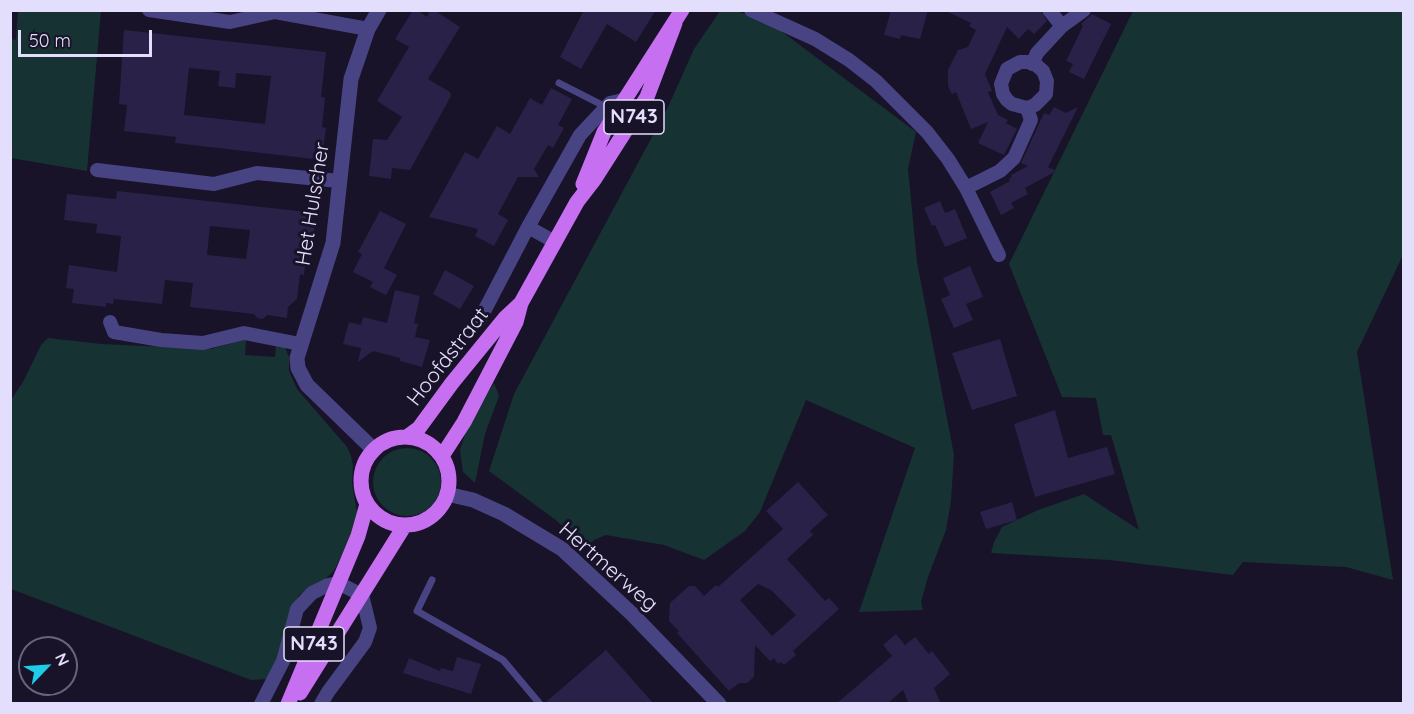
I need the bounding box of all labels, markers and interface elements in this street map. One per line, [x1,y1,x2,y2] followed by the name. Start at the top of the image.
[21,18,154,56] scale bar
[29,29,71,52] text: 50 m
[604,100,664,134] road number: N743
[291,141,335,267] street label: Het Hulscher
[402,303,494,411] street label: Hoofdstraat
[553,517,663,617] street label: Hertmerweg
[284,627,344,661] road number: N743
[18,636,78,696] north arrow
[51,650,74,669] text: N

